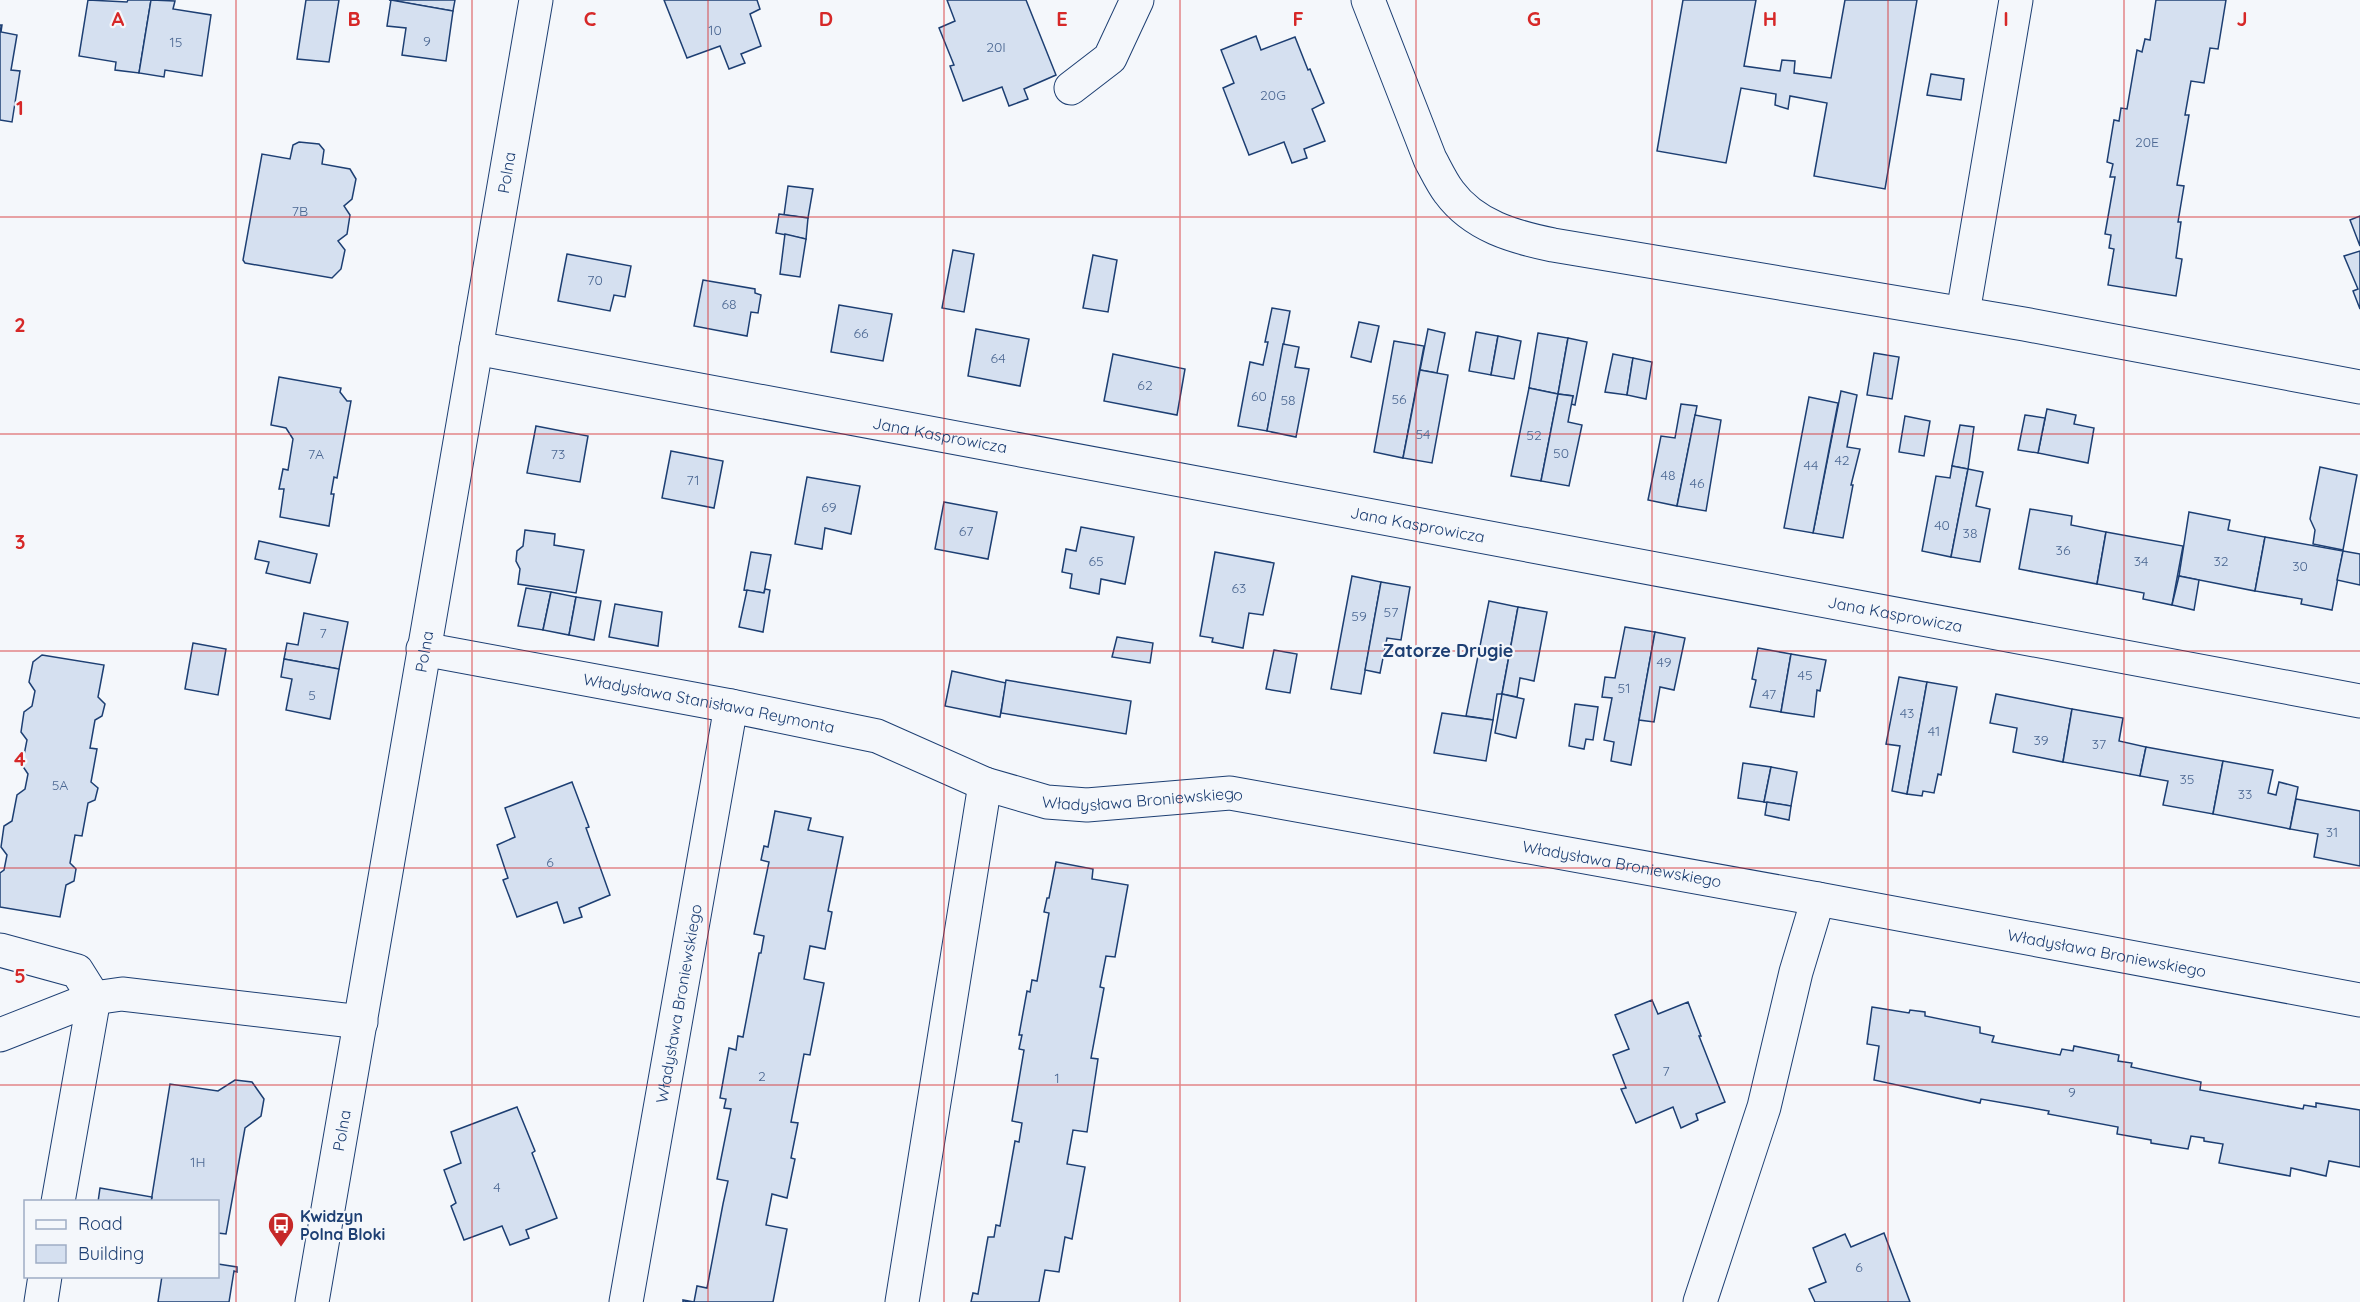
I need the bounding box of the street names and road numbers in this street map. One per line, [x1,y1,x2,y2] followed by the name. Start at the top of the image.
[493,150,520,195] street label: Polna
[871,413,1009,457] street label: Jana Kasprowicza
[1349,502,1487,547] street label: Jana Kasprowicza
[1826,592,1964,636] street label: Jana Kasprowicza
[411,629,437,674] street label: Polna
[582,669,836,737] street label: Władysława Stanisława Reymonta
[1041,783,1245,815] street label: Władysława Broniewskiego
[1521,836,1723,891] street label: Władysława Broniewskiego
[651,902,706,1105] street label: Władysława Broniewskiego
[2006,925,2208,981] street label: Władysława Broniewskiego
[328,1108,355,1153] street label: Polna

